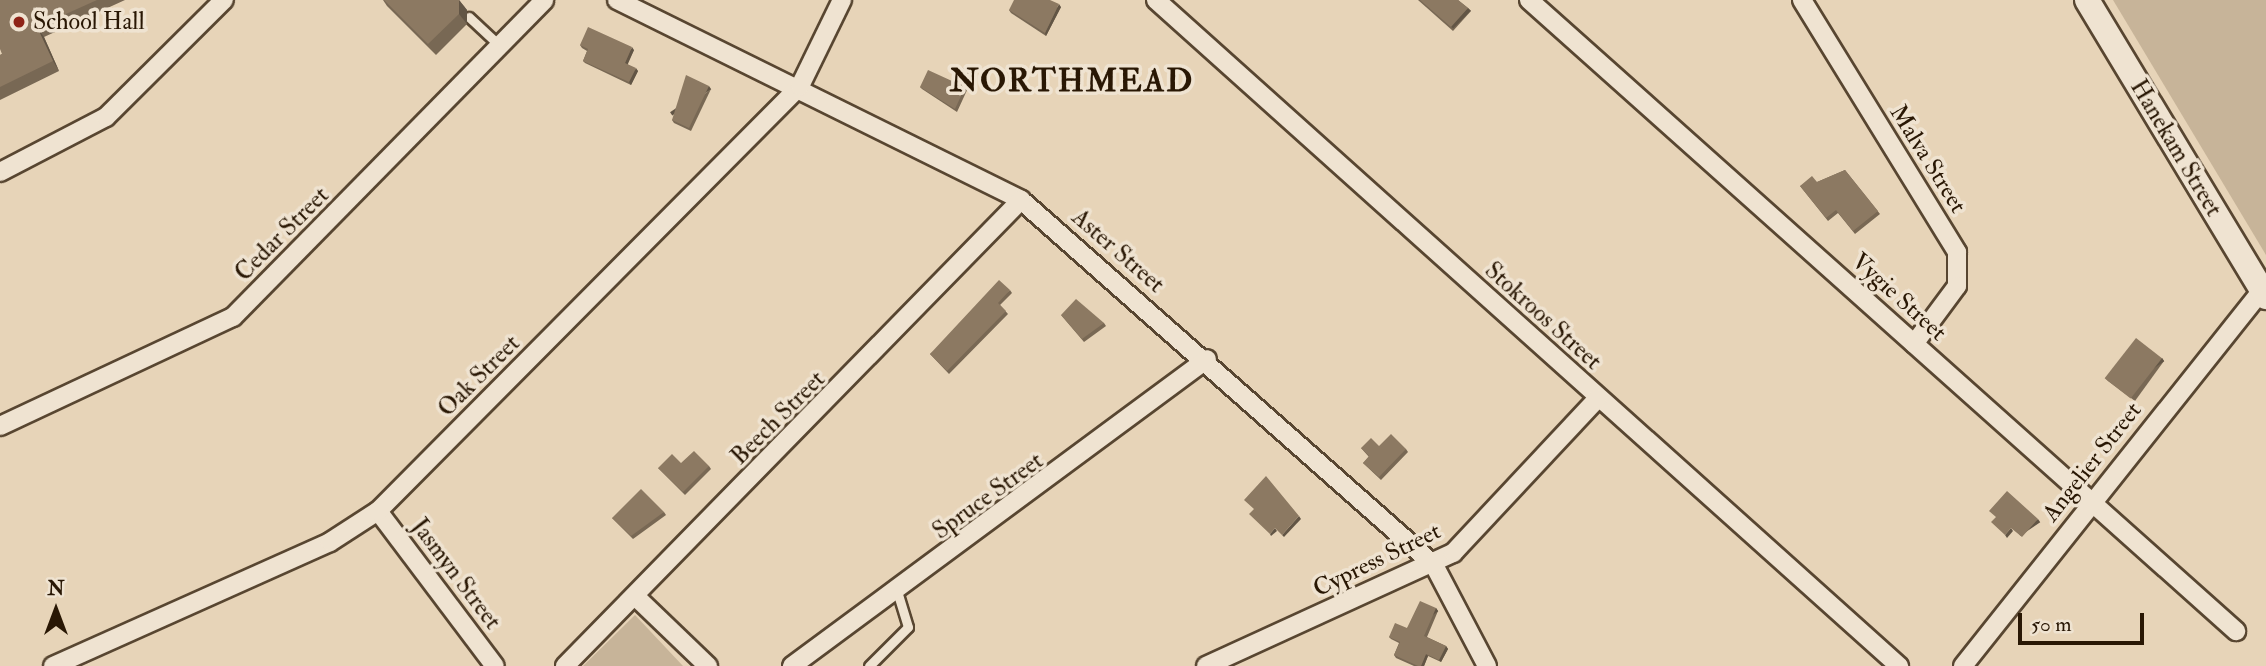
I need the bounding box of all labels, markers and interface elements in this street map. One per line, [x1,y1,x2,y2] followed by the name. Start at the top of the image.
[33,8,145,36] place label: School Hall
[11,14,27,30] marker: School Hall
[951,62,1193,100] district label: NORTHMEAD
[2124,74,2228,222] street label: Hanekam Street
[1883,100,1973,218] street label: Malva Street
[229,181,335,287] street label: Cedar Street
[1066,203,1170,299] street label: Aster Street
[1846,247,1952,347] street label: Vygie Street
[1479,256,1607,376] street label: Stokroos Street
[432,329,526,423] street label: Oak Street
[725,365,831,471] street label: Beech Street
[2036,396,2148,528] street label: Angelier Street
[927,446,1049,546] street label: Spruce Street
[405,513,507,635] street label: Jasmyn Street
[1309,517,1445,603] street label: Cypress Street
[21,575,91,645] north arrow
[47,577,65,601] text: N
[2021,600,2147,644] scale bar
[2031,611,2072,638] text: 50 m

